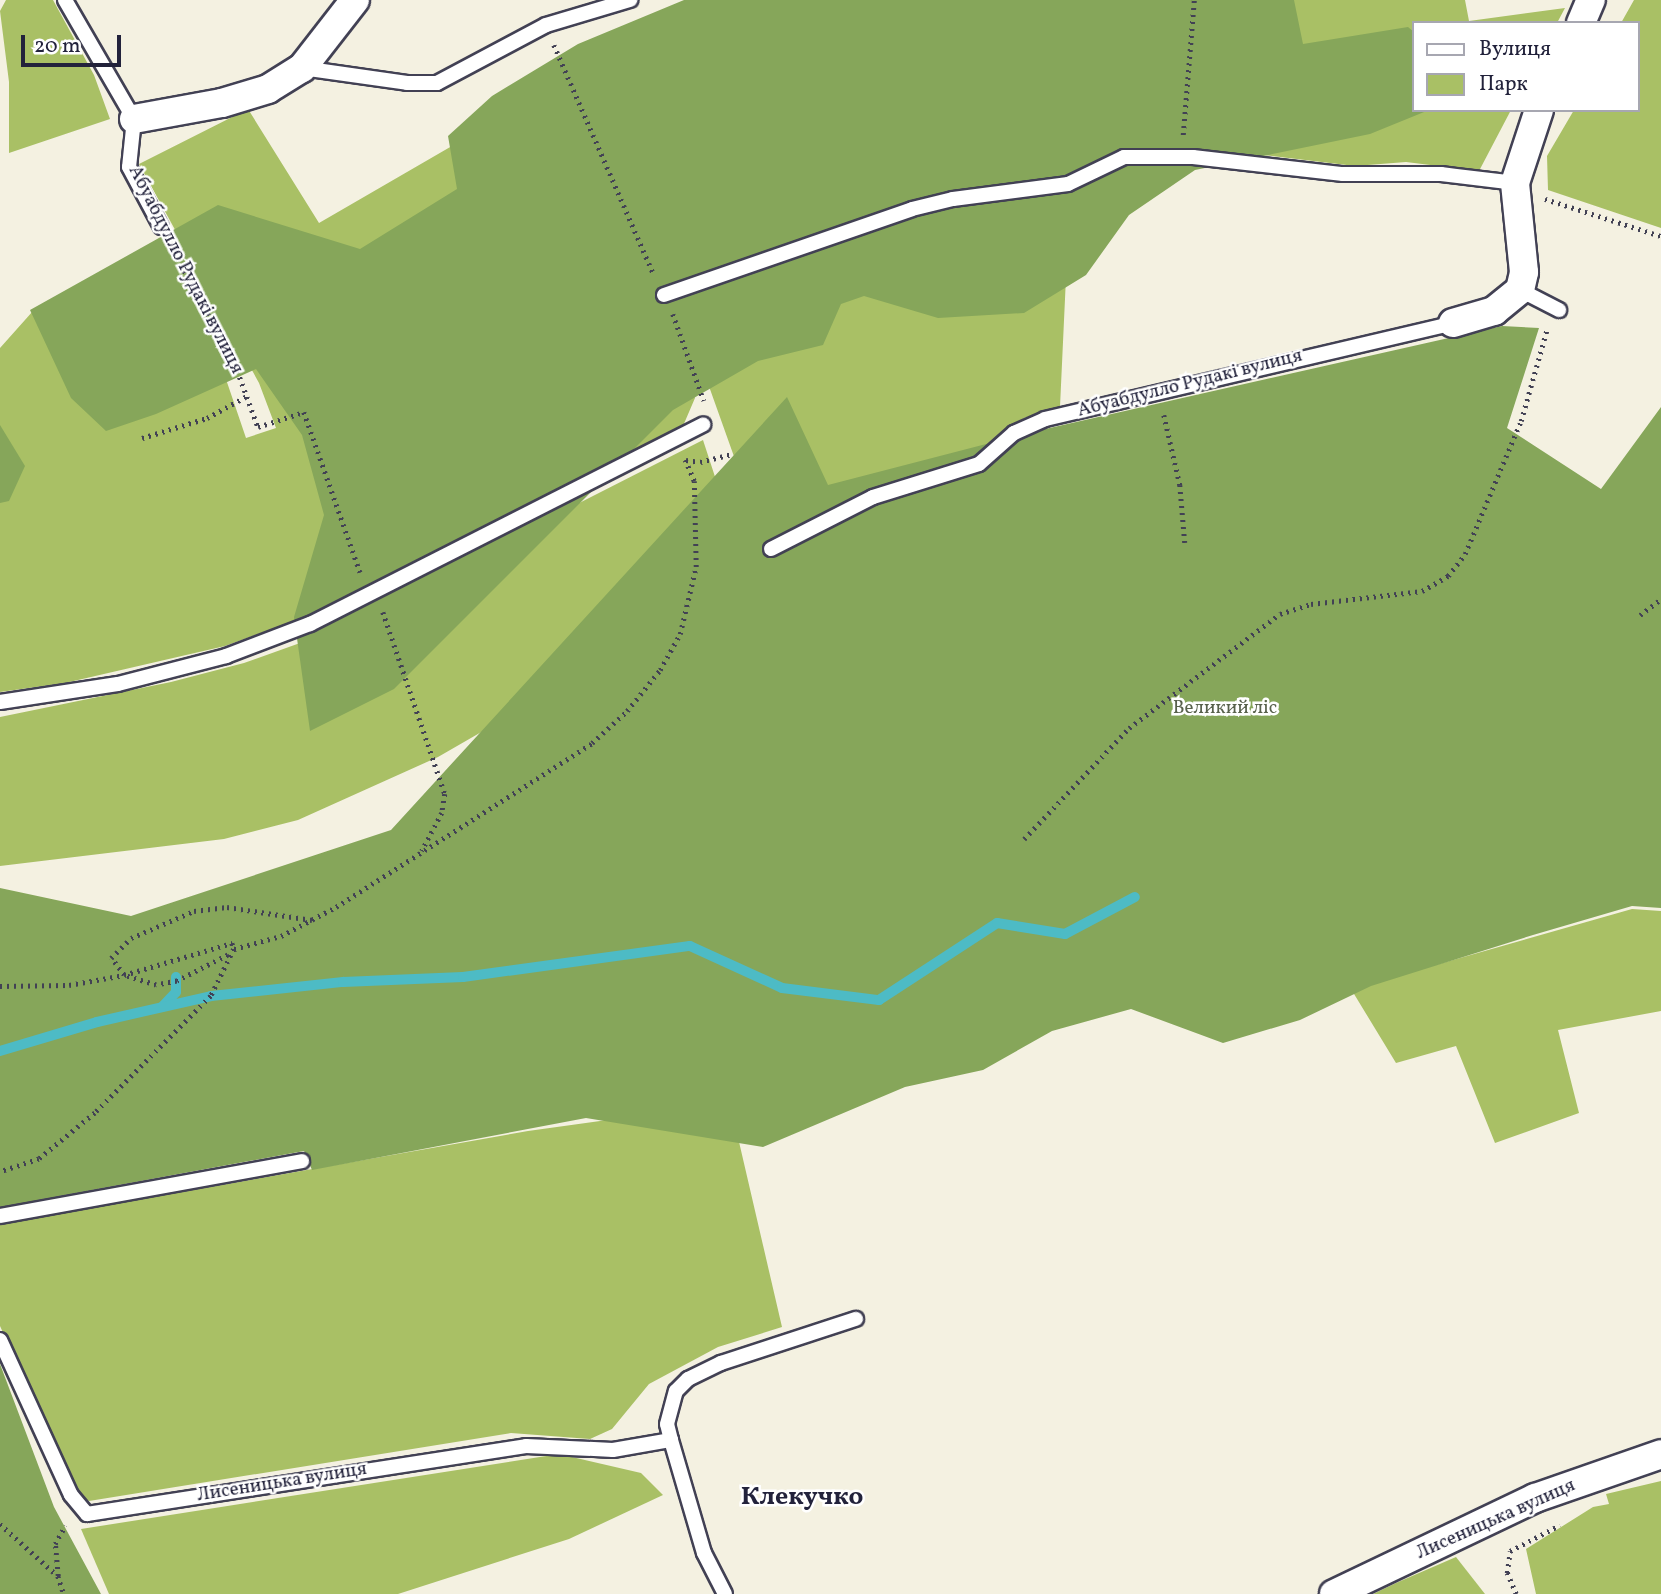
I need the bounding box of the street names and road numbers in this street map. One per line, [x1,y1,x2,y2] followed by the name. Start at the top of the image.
[122,162,248,378] street label: Абуабдулло Рудакі вулиця
[1075,345,1305,423] street label: Абуабдулло Рудакі вулиця
[195,1458,369,1508] street label: Лисеницька вулиця
[1413,1475,1579,1565] street label: Лисеницька вулиця

